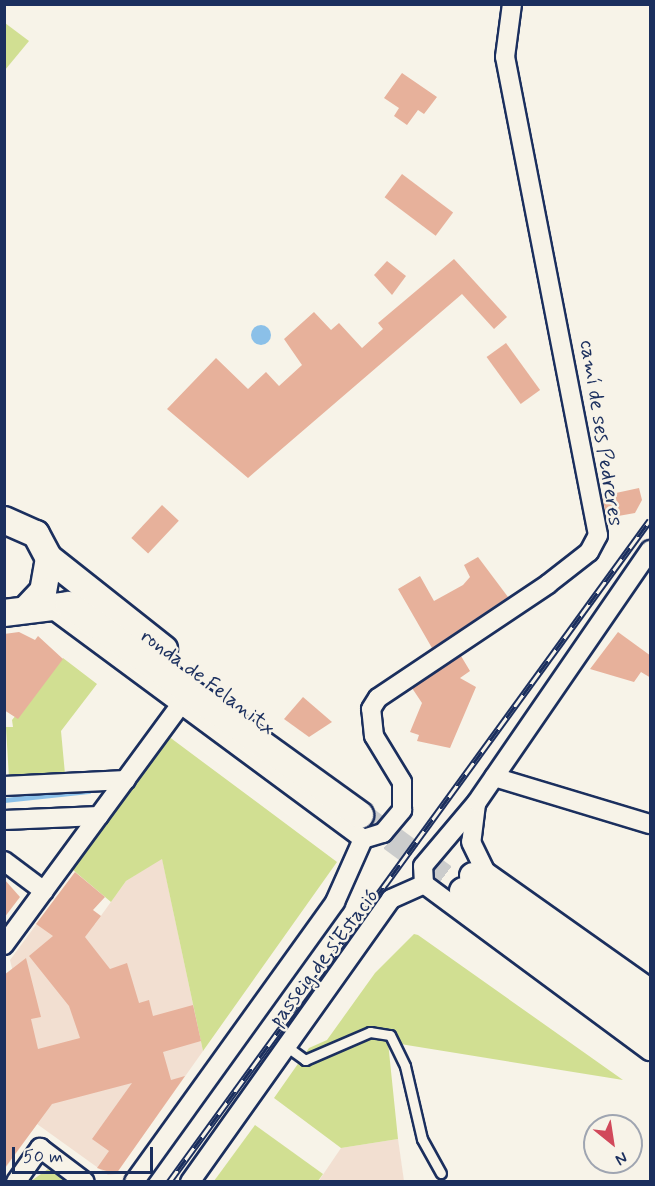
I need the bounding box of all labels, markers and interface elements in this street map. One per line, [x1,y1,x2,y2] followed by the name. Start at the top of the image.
[574,338,628,528] street label: camí de ses Pedreres
[136,624,280,740] street label: ronda de Felanitx
[264,884,384,1032] street label: passeig de s'Estació
[583,1114,643,1174] north arrow
[15,1135,156,1173] scale bar
[23,1145,63,1169] text: 50 m
[611,1147,631,1170] text: N

